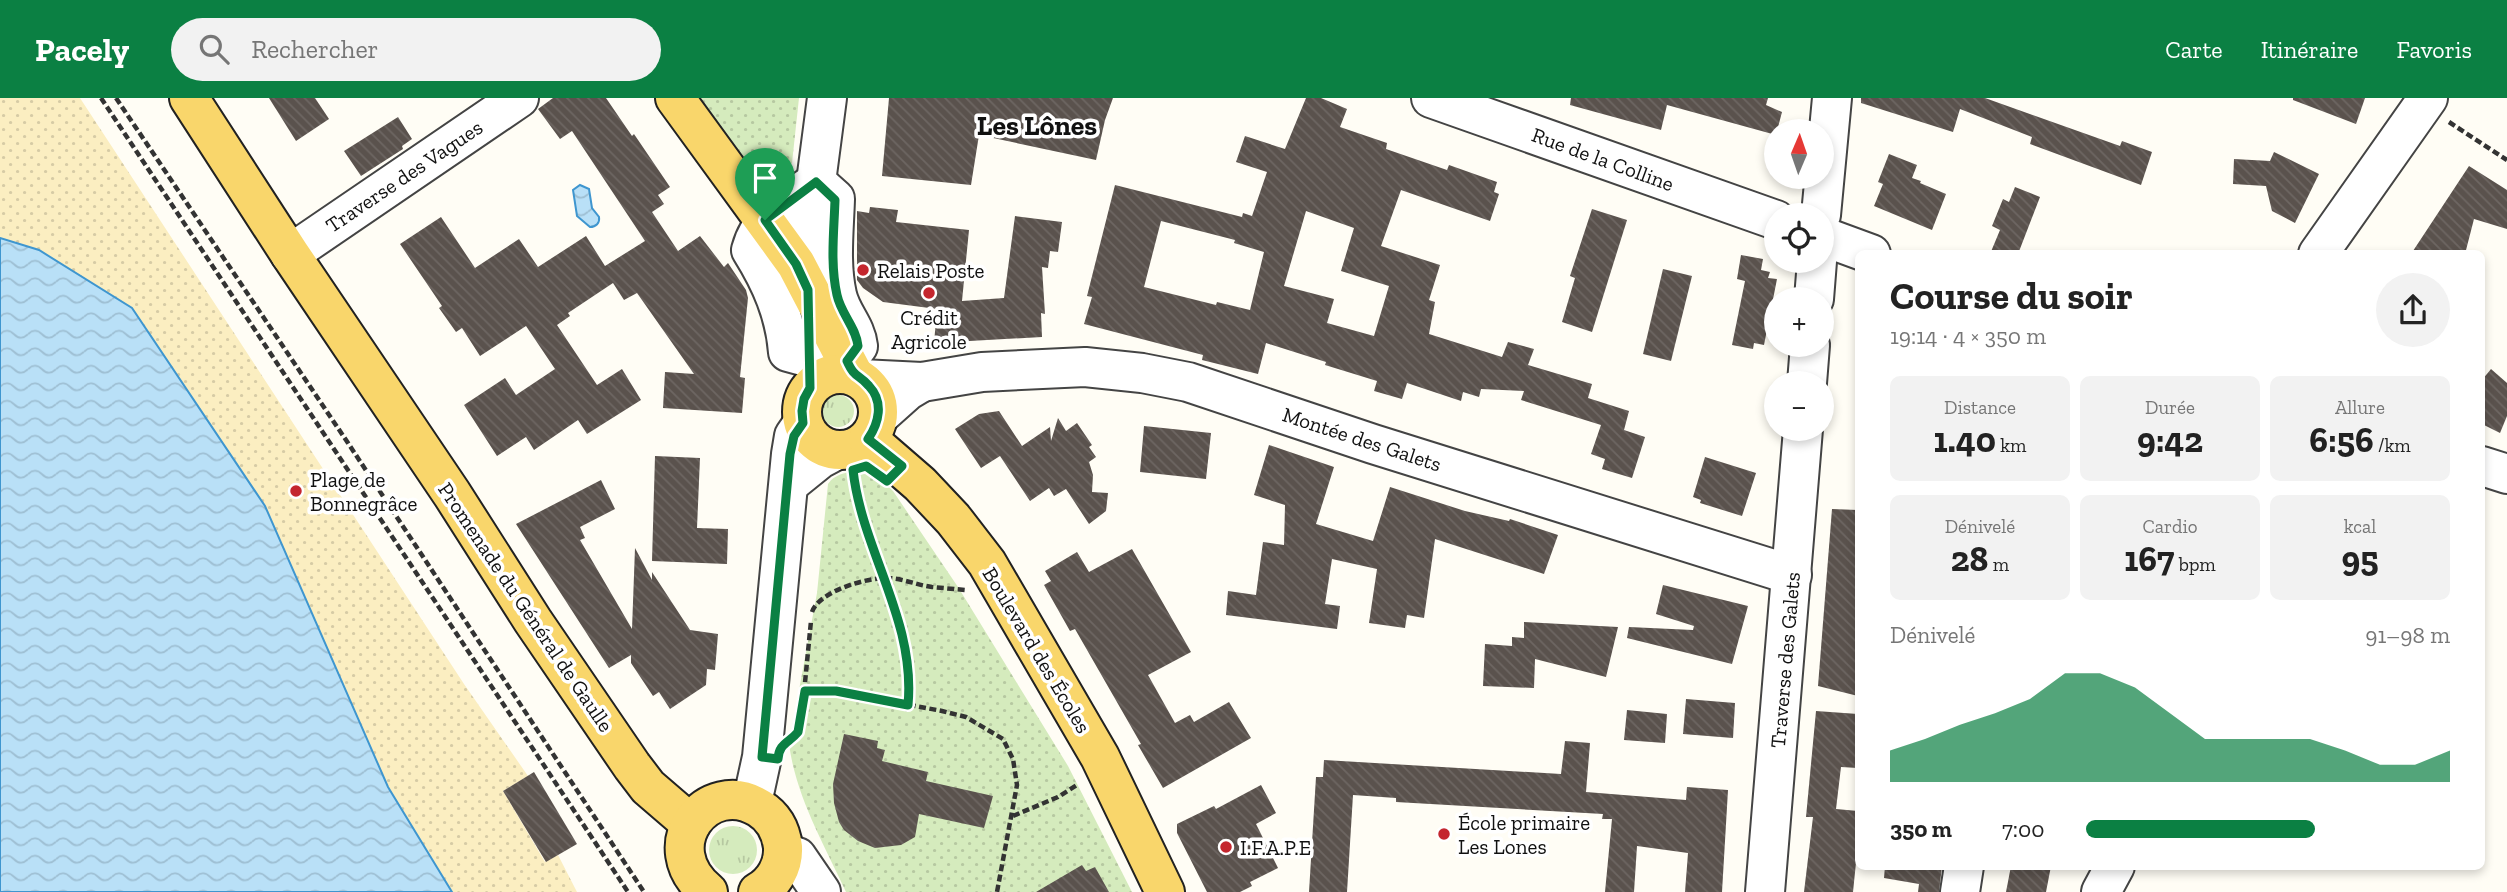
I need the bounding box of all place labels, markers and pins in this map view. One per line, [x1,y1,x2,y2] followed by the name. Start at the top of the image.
[735,148,795,220] pin
[877,258,985,283] place label: Relais Poste
[855,262,871,278] marker: Relais Poste
[921,285,937,301] marker: Crédit Agricole
[891,305,967,354] place label: Crédit Agricole
[310,467,418,516] place label: Plage de Bonnegrâce
[288,483,304,499] marker: Plage de Bonnegrâce
[1458,810,1590,859] place label: École primaire Les Lones
[1436,826,1452,842] marker: École primaire Les Lones
[1240,835,1311,860] place label: I.F.A.P.E
[1218,839,1234,855] marker: I.F.A.P.E

